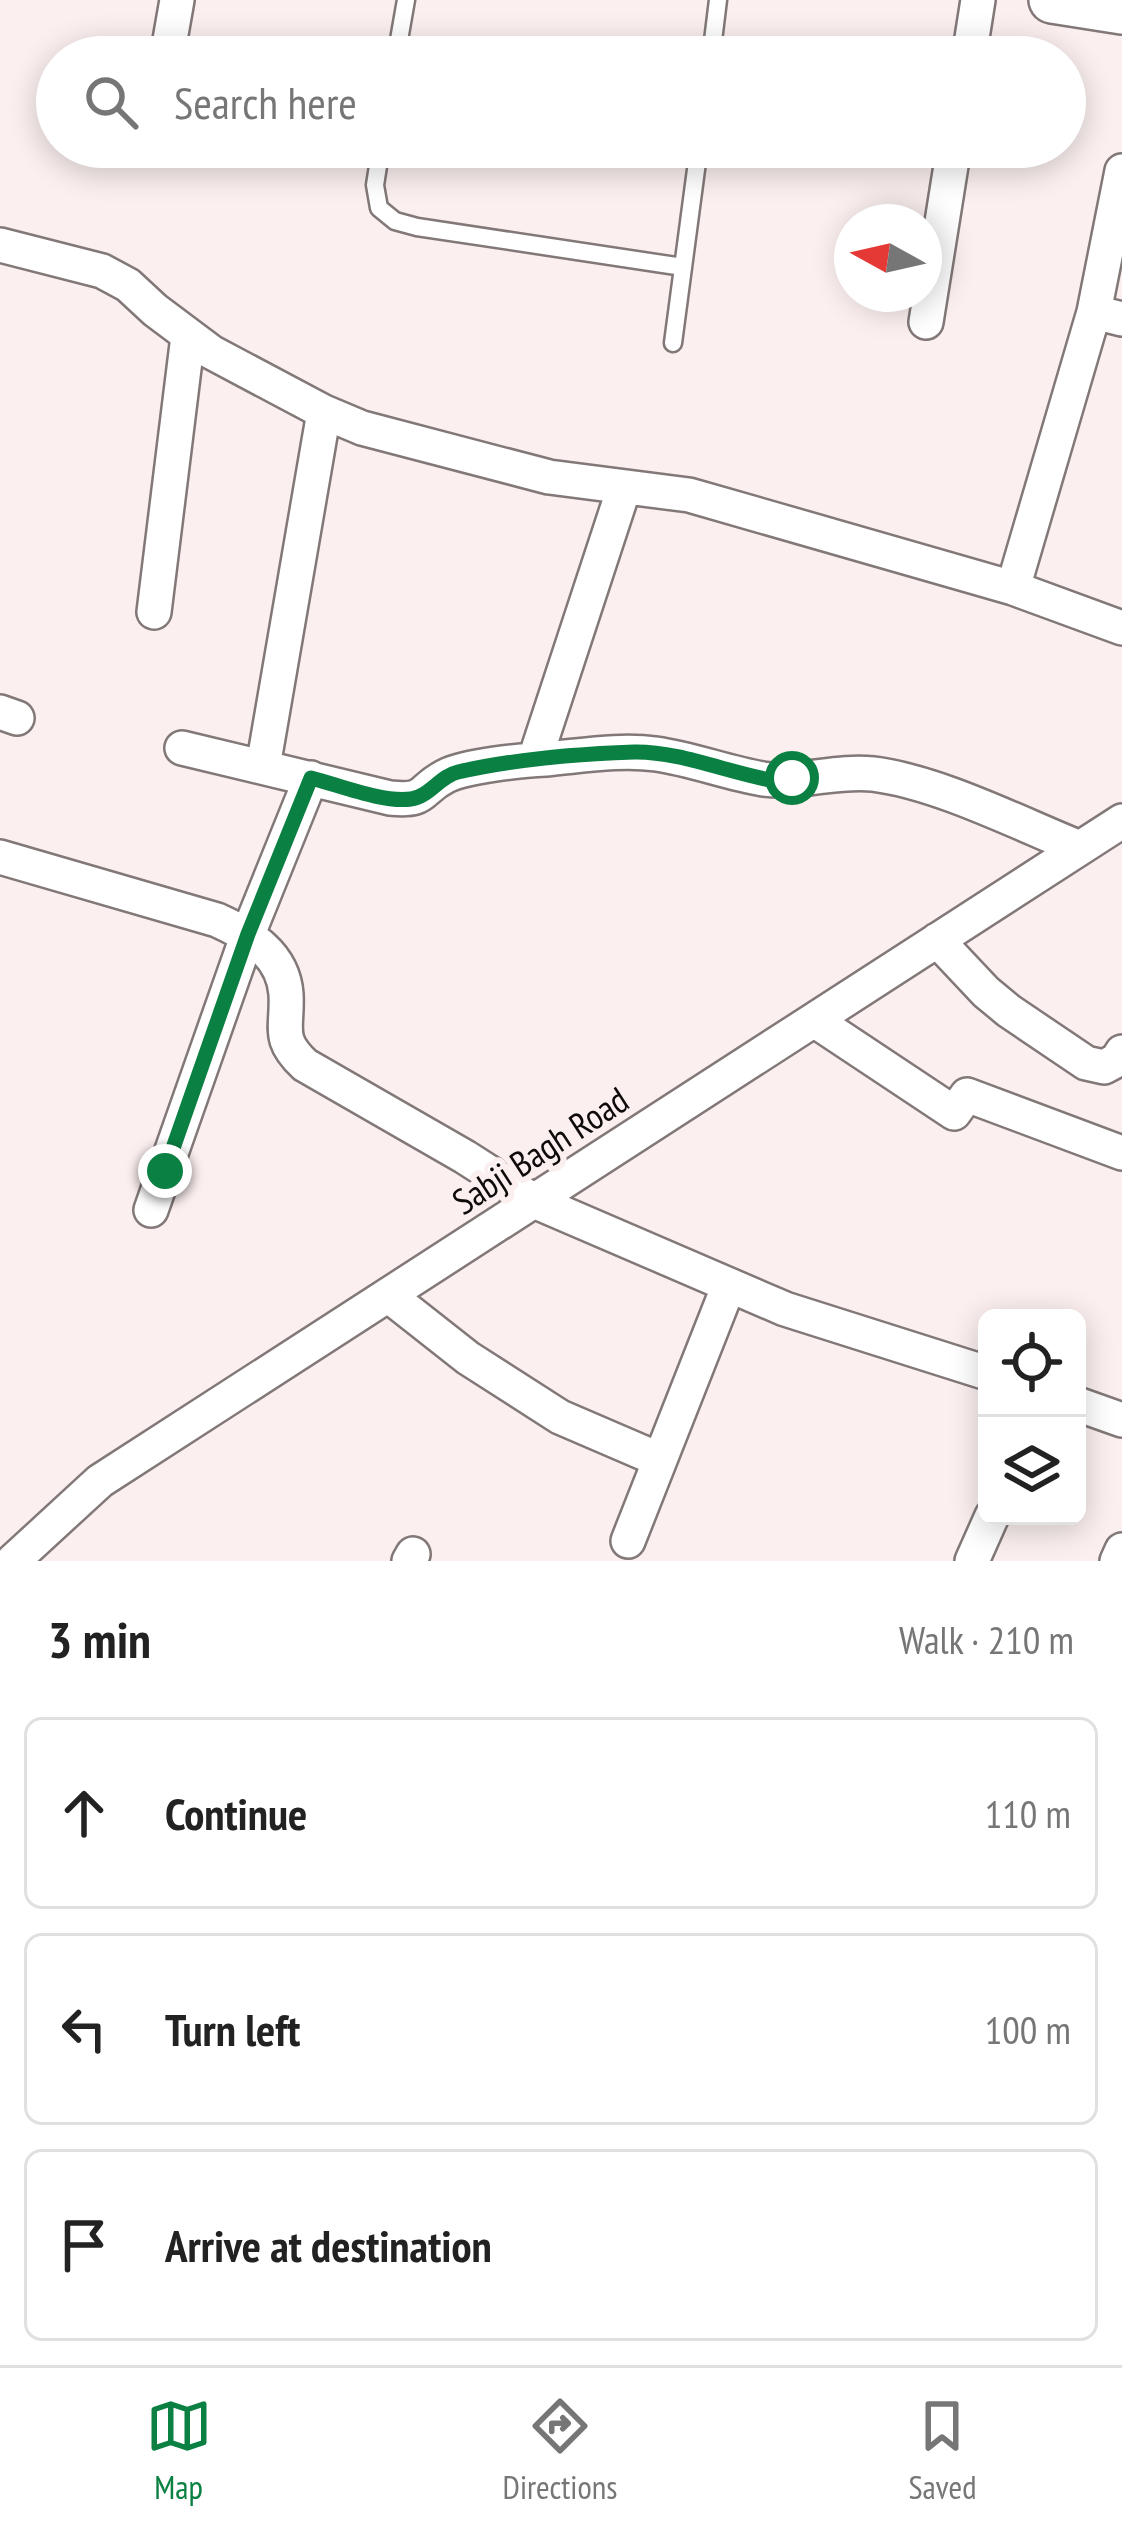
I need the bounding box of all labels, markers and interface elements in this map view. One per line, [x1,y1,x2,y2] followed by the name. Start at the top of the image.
[36,36,1086,168] search box
[78,69,144,135] icon: search
[174,73,357,131] text: Search here
[834,204,942,312] north arrow
[765,751,819,805] route start
[443,1076,637,1224] street label: Sabji Bagh Road
[138,1144,192,1198] route end
[978,1309,1086,1525] map controls
[978,1309,1086,1417] button: locate
[978,1417,1086,1525] button: layers
[48,1606,151,1672] text: 3 min
[899,1614,1074,1665] text: Walk · 210 m
[51,1780,117,1846] icon: ahead
[165,1784,307,1842] text: Continue
[985,1788,1071,1839] text: 110 m
[51,1996,117,2062] icon: left
[165,2000,300,2058] text: Turn left
[985,2004,1071,2055] text: 100 m
[51,2212,117,2278] icon: arrive
[165,2216,492,2274] text: Arrive at destination
[146,2393,212,2508] tab: Map
[503,2393,617,2508] tab: Directions
[908,2393,976,2508] tab: Saved

